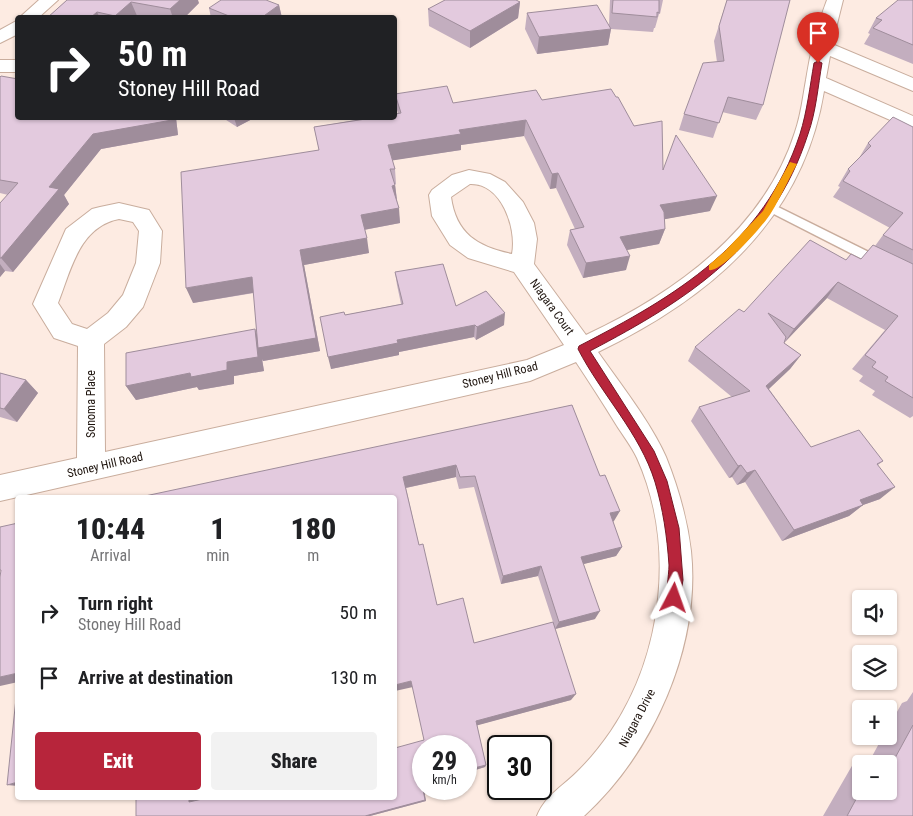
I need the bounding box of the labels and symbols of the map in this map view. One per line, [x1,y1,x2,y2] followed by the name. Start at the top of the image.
[797,12,839,63] pin
[527,276,577,338] street label: Niagara Court
[461,359,539,391] street label: Stoney Hill Road
[84,370,98,438] street label: Sonoma Place
[66,449,144,481] street label: Stoney Hill Road
[647,571,699,623] position arrow
[616,686,658,749] street label: Niagara Drive
[487,735,552,800] speed limit sign: 30

